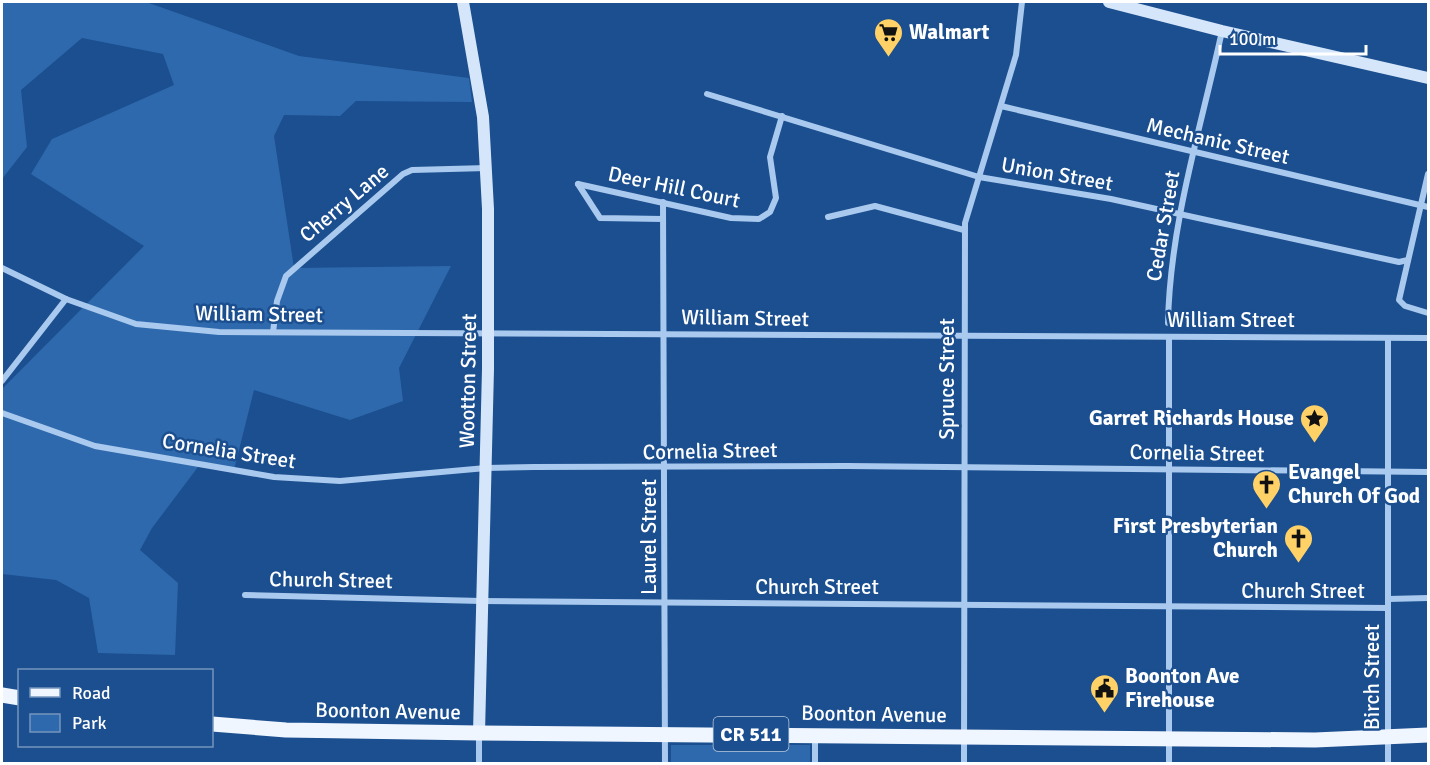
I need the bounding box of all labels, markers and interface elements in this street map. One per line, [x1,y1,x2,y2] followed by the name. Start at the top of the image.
[872,16,904,58] supermarket icon: Walmart
[1220,18,1366,56] scale bar
[909,19,990,45] place label: Walmart
[1229,28,1276,50] text: 100 m
[1144,112,1292,170] street label: Mechanic Street
[999,151,1115,197] street label: Union Street
[294,158,394,248] street label: Cherry Lane
[606,160,742,214] street label: Deer Hill Court
[1140,169,1186,283] street label: Cedar Street
[195,300,323,328] street label: William Street
[681,304,809,332] street label: William Street
[1167,307,1295,333] street label: William Street
[454,313,482,449] street label: Wootton Street
[934,318,960,440] street label: Spruce Street
[1299,402,1331,444] place icon: Garret Richards House
[1089,405,1294,431] place label: Garret Richards House
[160,428,298,474] street label: Cornelia Street
[642,437,778,465] street label: Cornelia Street
[1129,439,1265,467] street label: Cornelia Street
[1288,459,1420,509] place label: Evangel Church Of God
[1251,468,1283,510] church icon: Evangel Church Of God
[636,479,662,595] street label: Laurel Street
[1113,513,1278,563] place label: First Presbyterian Church
[1283,522,1315,564] church icon: First Presbyterian Church
[269,566,393,594] street label: Church Street
[755,574,879,600] street label: Church Street
[1241,578,1365,604] street label: Church Street
[1359,624,1385,730] street label: Birch Street
[1125,663,1239,713] place label: Boonton Ave Firehouse
[18,669,213,747] legend
[1088,672,1120,714] public building icon: Boonton Ave Firehouse
[72,682,111,704] text: Road
[315,697,461,725] street label: Boonton Avenue
[801,700,947,728] street label: Boonton Avenue
[72,712,107,734] text: Park
[714,717,789,751] road number: CR 511

